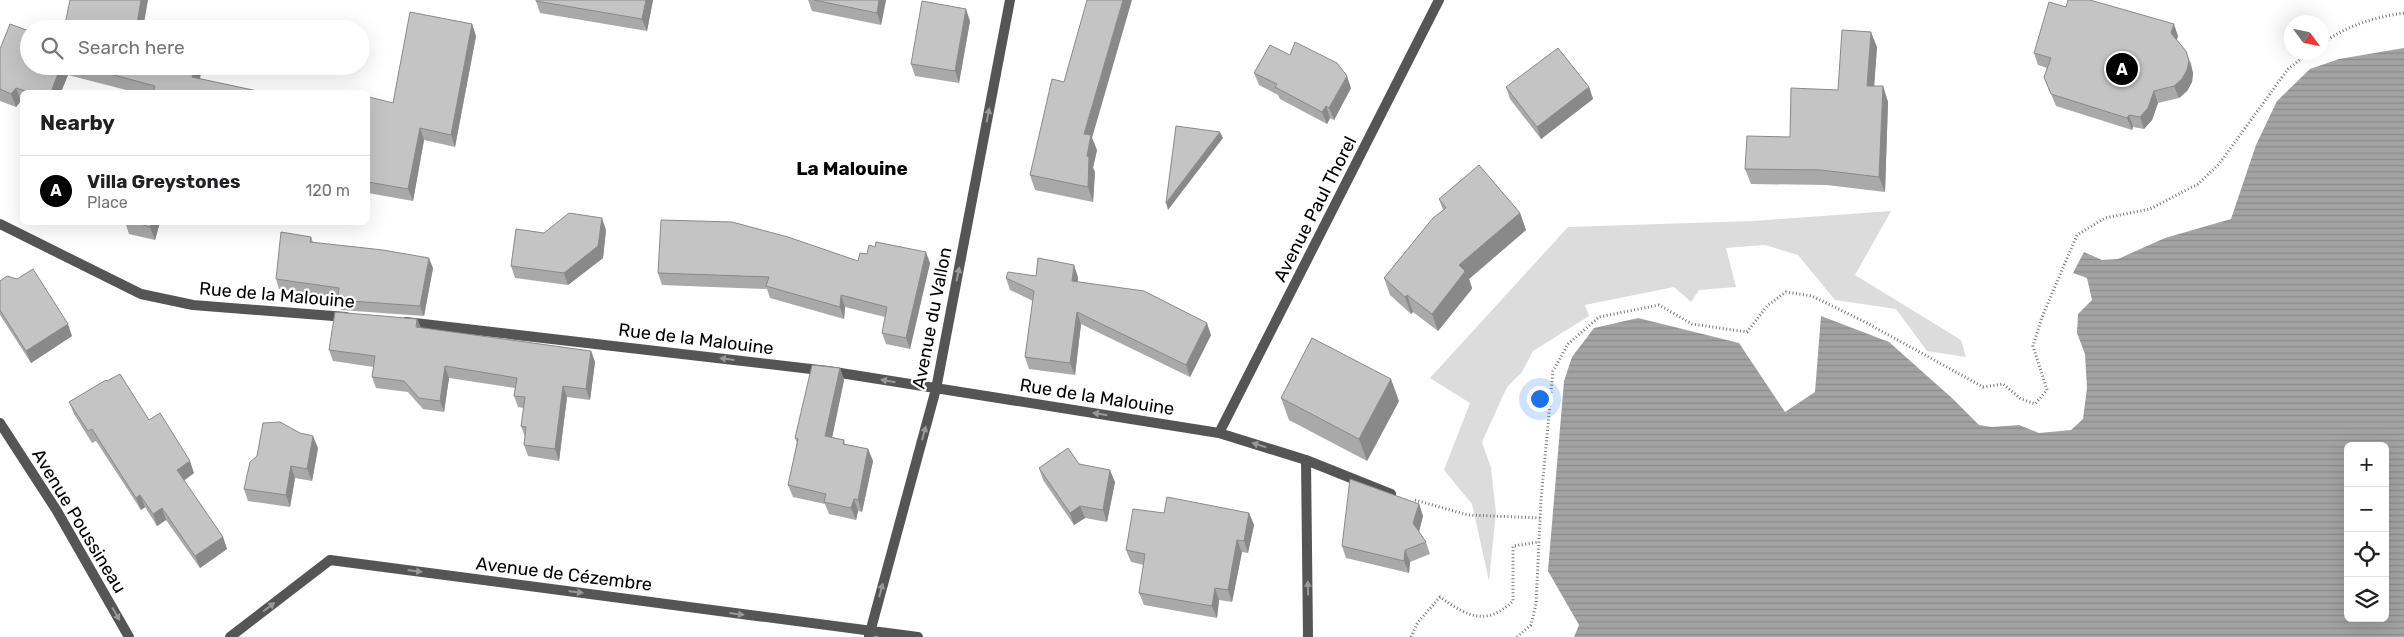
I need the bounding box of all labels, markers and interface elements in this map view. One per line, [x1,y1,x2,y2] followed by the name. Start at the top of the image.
[2284,15,2329,60] north arrow
[20,20,370,75] search box
[38,34,66,62] icon: search
[78,36,185,59] text: Search here
[2106,50,2138,88] pin: A
[984,106,992,122] one-way arrow
[40,110,115,135] text: Nearby
[1269,133,1361,285] street label: Avenue Paul Thorel
[796,157,908,180] district label: La Malouine
[87,170,241,193] text: Villa Greystones
[50,181,62,200] text: A
[305,181,350,200] text: 120 m
[87,193,128,212] text: Place
[907,245,957,391] street label: Avenue du Vallon
[954,266,962,282] one-way arrow
[198,277,356,313] street label: Rue de la Malouine
[617,319,775,359] street label: Rue de la Malouine
[719,355,735,363] one-way arrow
[1018,374,1176,420] street label: Rue de la Malouine
[880,376,896,384] one-way arrow
[1527,386,1553,412] your location
[1092,410,1108,418] one-way arrow
[920,426,928,441] one-way arrow
[1252,441,1267,449] one-way arrow
[2344,442,2389,622] map controls
[2344,442,2389,487] button: +
[27,445,131,597] street label: Avenue Poussineau
[2344,487,2389,532] button: −
[2344,532,2389,577] button: locate
[475,552,653,596] street label: Avenue de Cézembre
[407,568,423,576] one-way arrow
[2344,577,2389,622] button: layers
[1303,580,1311,596] one-way arrow
[877,582,885,597] one-way arrow
[568,589,584,597] one-way arrow
[262,602,275,613] one-way arrow
[112,607,120,622] one-way arrow
[729,610,745,618] one-way arrow

